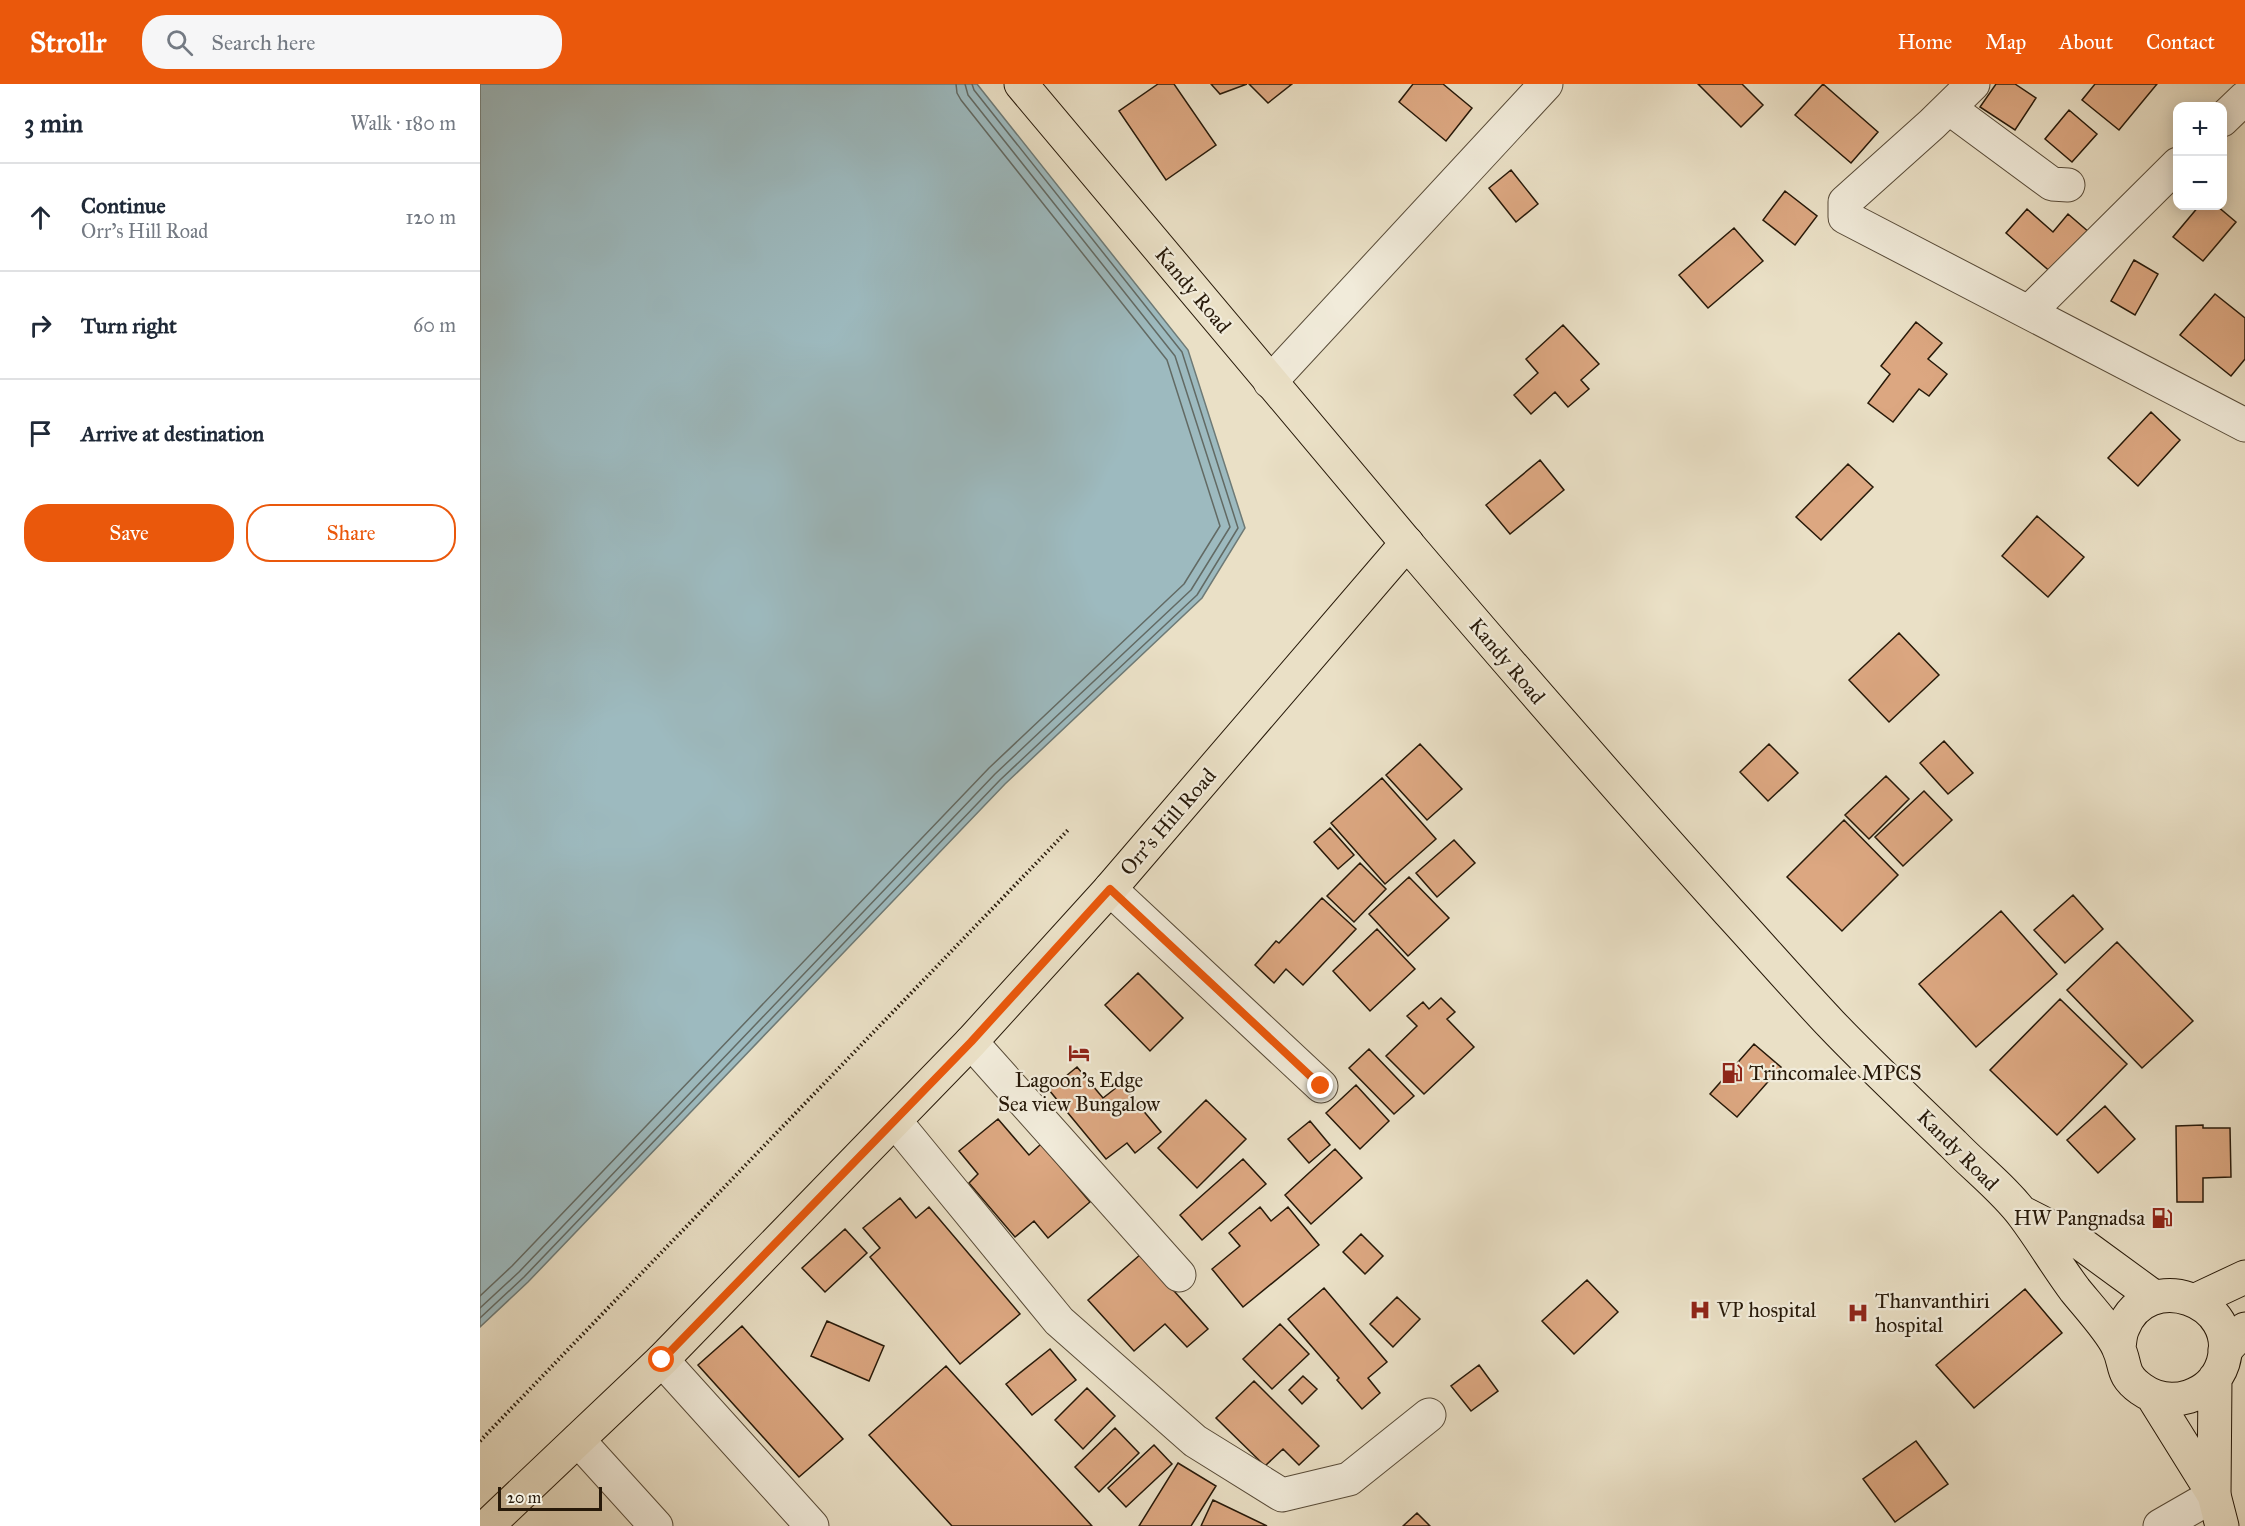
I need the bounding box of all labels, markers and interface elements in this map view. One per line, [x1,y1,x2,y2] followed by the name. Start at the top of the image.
[142,15,562,69] search box
[30,25,106,60] text: Strollr
[163,26,196,59] icon: search
[211,29,315,56] text: Search here
[1897,29,1952,55] text: Home
[1985,29,2026,55] text: Map
[2059,29,2113,55] text: About
[2146,29,2215,55] text: Contact
[2173,102,2227,210] map controls
[2173,102,2227,156] button: +
[24,107,83,139] text: 3 min
[351,111,456,135] text: Walk · 180 m
[2173,156,2227,210] button: −
[81,192,166,219] text: Continue
[24,201,57,234] icon: ahead
[405,205,456,229] text: 120 m
[81,219,208,243] text: Orr’s Hill Road
[1149,242,1237,339] street label: Kandy Road
[24,309,57,342] icon: right
[81,312,177,339] text: Turn right
[413,313,456,337] text: 60 m
[24,417,57,450] icon: arrive
[81,420,264,447] text: Arrive at destination
[24,504,234,562] button: Save
[246,504,456,562] button: Share
[1463,613,1551,710] street label: Kandy Road
[1114,763,1222,881] street label: Orr’s Hill Road
[1067,1041,1091,1065] hotel icon: Lagoon's Edge Sea view Bungalow
[1749,1060,1922,1086] place label: Trincomalee MPCS
[1720,1061,1744,1085] fuel station icon: Trincomalee MPCS
[998,1067,1160,1117] place label: Lagoon's Edge Sea view Bungalow
[1307,1072,1333,1098] route end
[1912,1104,2005,1197] street label: Kandy Road
[2013,1205,2145,1231] place label: HW Pangnadsa
[2150,1206,2174,1230] fuel station icon: HW Pangnadsa
[1875,1288,1990,1338] place label: Thanvanthiri hospital
[1716,1297,1817,1323] place label: VP hospital
[1688,1298,1712,1322] hospital icon: VP hospital
[1846,1301,1870,1325] hospital icon: Thanvanthiri hospital
[648,1346,674,1372] route start
[498,1484,602,1512] scale bar
[507,1488,541,1507] text: 20 m

